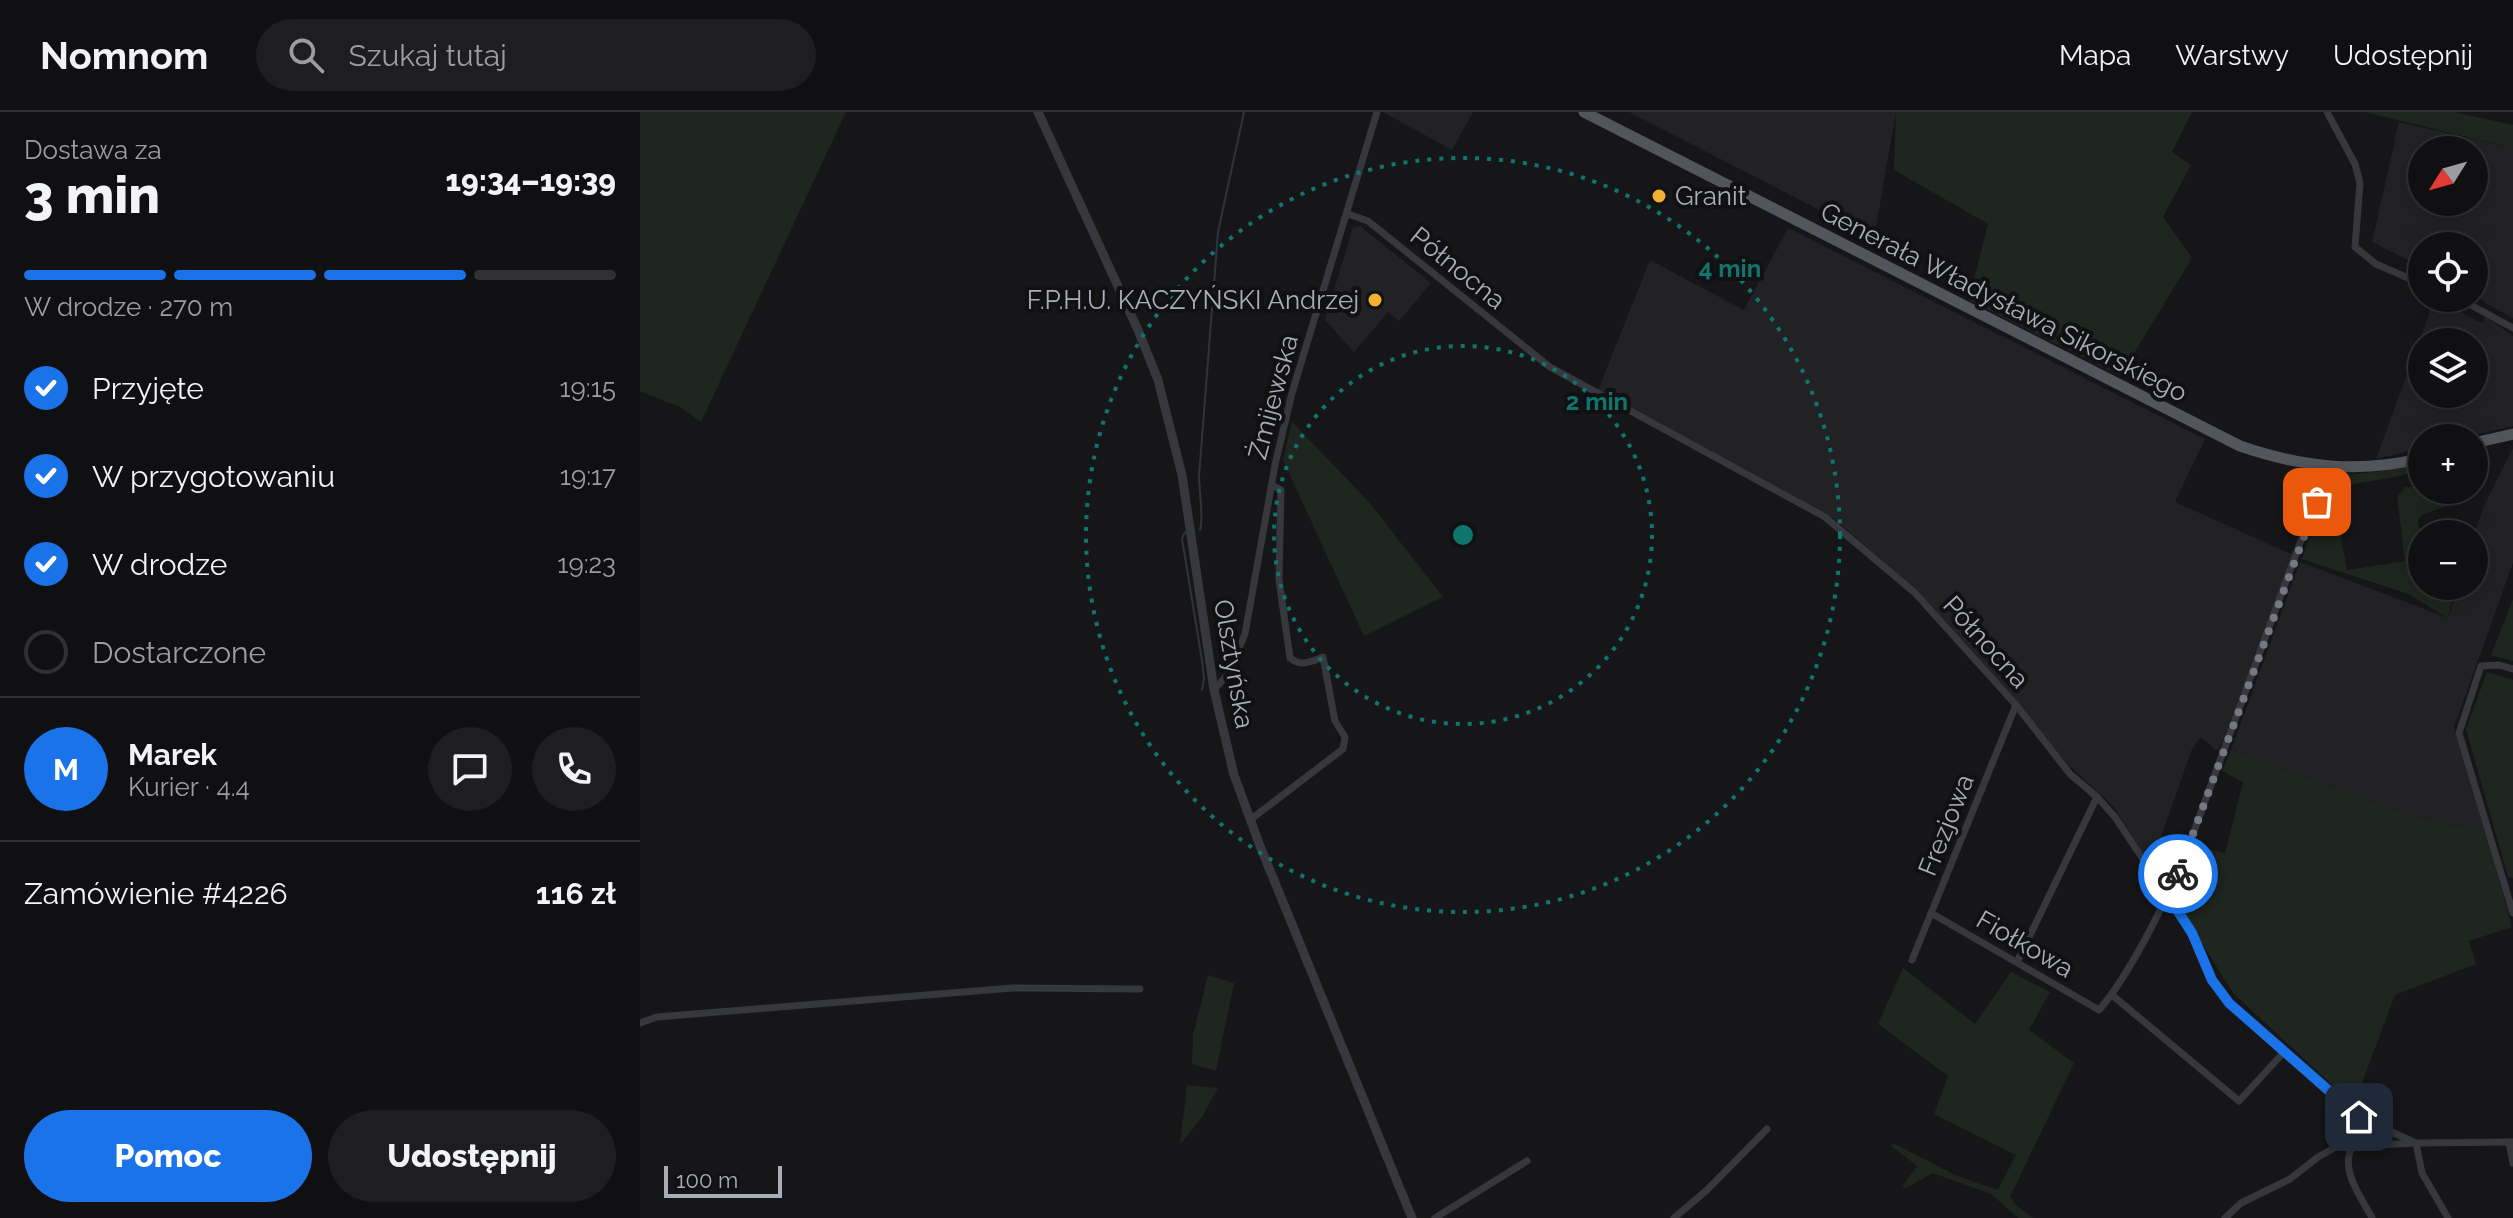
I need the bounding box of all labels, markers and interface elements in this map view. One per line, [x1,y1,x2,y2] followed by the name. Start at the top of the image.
[256,19,816,91] search box
[40,33,208,78] text: Nomnom
[284,33,328,77] icon: search
[348,38,507,73] text: Szukaj tutaj
[2059,39,2131,72] text: Mapa
[2175,39,2289,72] text: Warstwy
[2333,39,2473,72] text: Udostępnij
[24,135,162,165] text: Dostawa za
[2408,136,2488,216] north arrow
[2408,136,2488,600] map controls
[446,163,616,198] text: 19:34–19:39
[24,164,160,225] text: 3 min
[1675,181,1747,211] place label: Granit
[1650,187,1668,205] marker: Granit
[1816,196,2192,408] street label: Generała Władysława Sikorskiego
[1405,221,1511,315] street label: Północna
[2408,232,2488,312] button: locate
[1699,254,1761,283] text: 4 min
[1027,285,1359,315] place label: F.P.H.U. KACZYŃSKI Andrzej
[1366,291,1384,309] marker: F.P.H.U. KACZYŃSKI Andrzej
[24,292,233,322] text: W drodze · 270 m
[2408,328,2488,408] button: layers
[1242,331,1304,463] street label: Żmijewska
[24,366,68,410] icon: check
[92,371,204,406] text: Przyjęte
[559,373,616,403] text: 19:15
[1566,387,1628,416] text: 2 min
[2408,424,2488,504] button: +
[24,454,68,498] icon: check
[92,459,335,494] text: W przygotowaniu
[560,461,616,491] text: 19:17
[2283,468,2351,536] pin
[2295,480,2339,524] icon: bag
[2408,520,2488,600] button: −
[1449,521,1477,549] centre of rings
[24,542,68,586] icon: check
[92,547,227,582] text: W drodze
[557,549,616,579] text: 19:23
[1937,590,2035,694] street label: Północna
[1208,597,1260,731] street label: Olsztyńska
[92,635,266,670] text: Dostarczone
[428,727,512,811] button: chat
[532,727,616,811] button: phone
[128,737,217,772] text: Marek
[53,752,79,787] text: M
[1912,770,1980,880] street label: Frezjowa
[128,772,250,802] text: Kurier · 4.4
[2138,834,2218,914] courier
[2156,852,2200,896] icon: bike
[24,876,288,911] text: Zamówienie #4226
[536,876,616,911] text: 116 zł
[1971,904,2079,984] street label: Fiołkowa
[2325,1083,2393,1151] pin
[2337,1095,2381,1139] icon: home
[24,1110,312,1202] button: Pomoc
[328,1110,616,1202] button: Udostępnij
[664,1162,782,1198] scale bar
[676,1167,738,1193] text: 100 m

